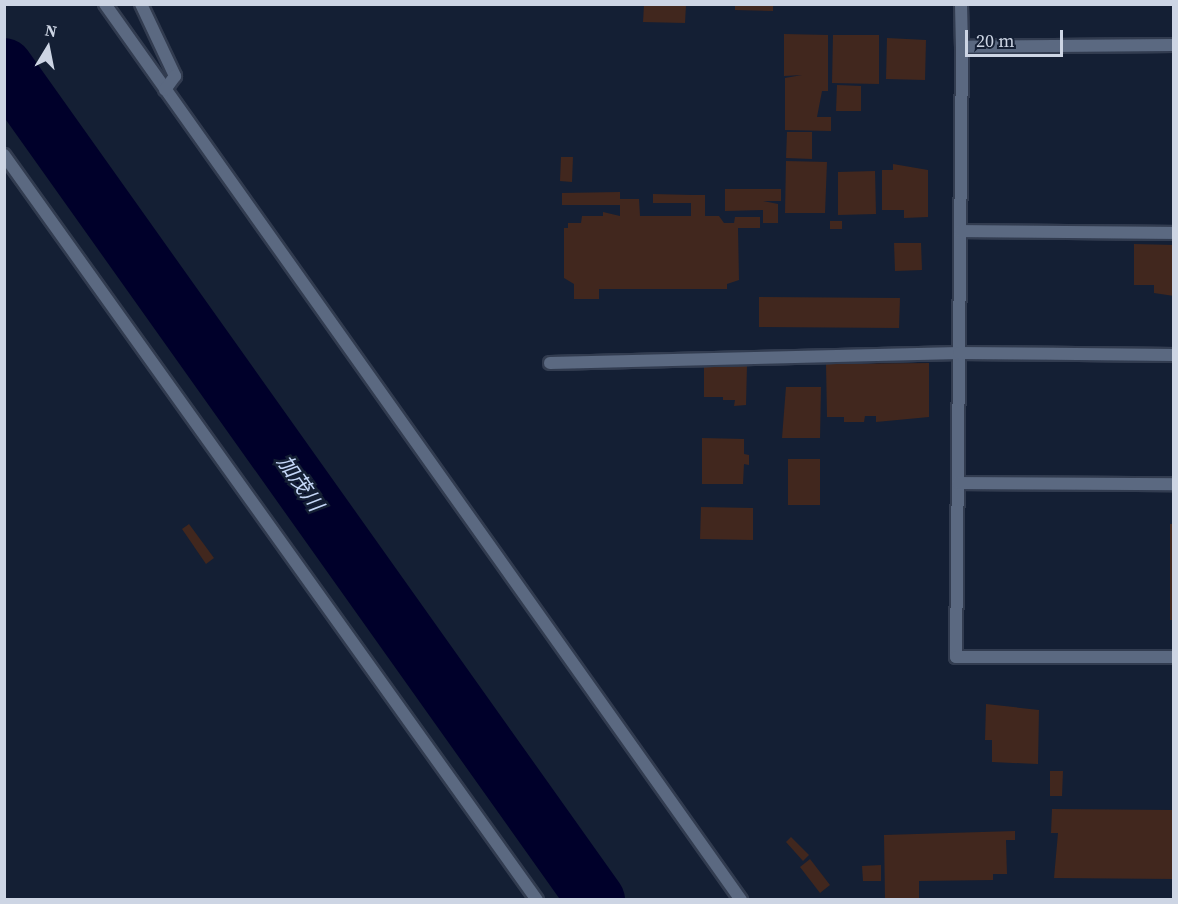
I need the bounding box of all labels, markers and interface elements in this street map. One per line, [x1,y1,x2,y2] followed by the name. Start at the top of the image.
[18,18,78,78] north arrow
[43,18,59,42] text: N
[968,18,1066,56] scale bar
[976,28,1014,53] text: 20 m
[272,450,328,516] water label: 加茂川

